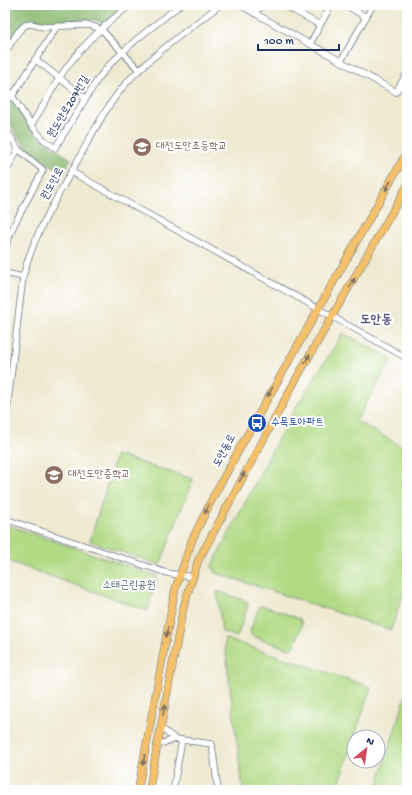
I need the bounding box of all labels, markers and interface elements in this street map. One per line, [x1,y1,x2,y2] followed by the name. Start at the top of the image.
[258,26,339,52] scale bar
[263,35,294,49] text: 100 m
[45,73,92,140] street label: 원도안로207번길
[131,136,153,158] school or university icon: 대전도안초등학교
[156,140,227,153] place label: 대전도안초등학교
[39,165,67,202] street label: 원도안로
[384,180,391,192] one-way arrow
[348,278,355,289] one-way arrow
[360,313,392,328] district label: 도안동
[304,353,311,365] one-way arrow
[267,386,274,398] one-way arrow
[246,412,268,434] bus stop icon: 수목토아파트
[271,417,324,429] place label: 수목토아파트
[211,432,239,469] street label: 도안동로
[43,464,65,486] school or university icon: 대전도안중학교
[68,469,130,481] place label: 대전도안중학교
[239,471,246,483] one-way arrow
[204,503,210,514] one-way arrow
[102,580,156,592] park label: 소태근린공원
[163,625,169,638] one-way arrow
[161,704,167,716] one-way arrow
[346,729,386,769] north arrow
[364,735,376,749] text: N
[140,753,146,766] one-way arrow

